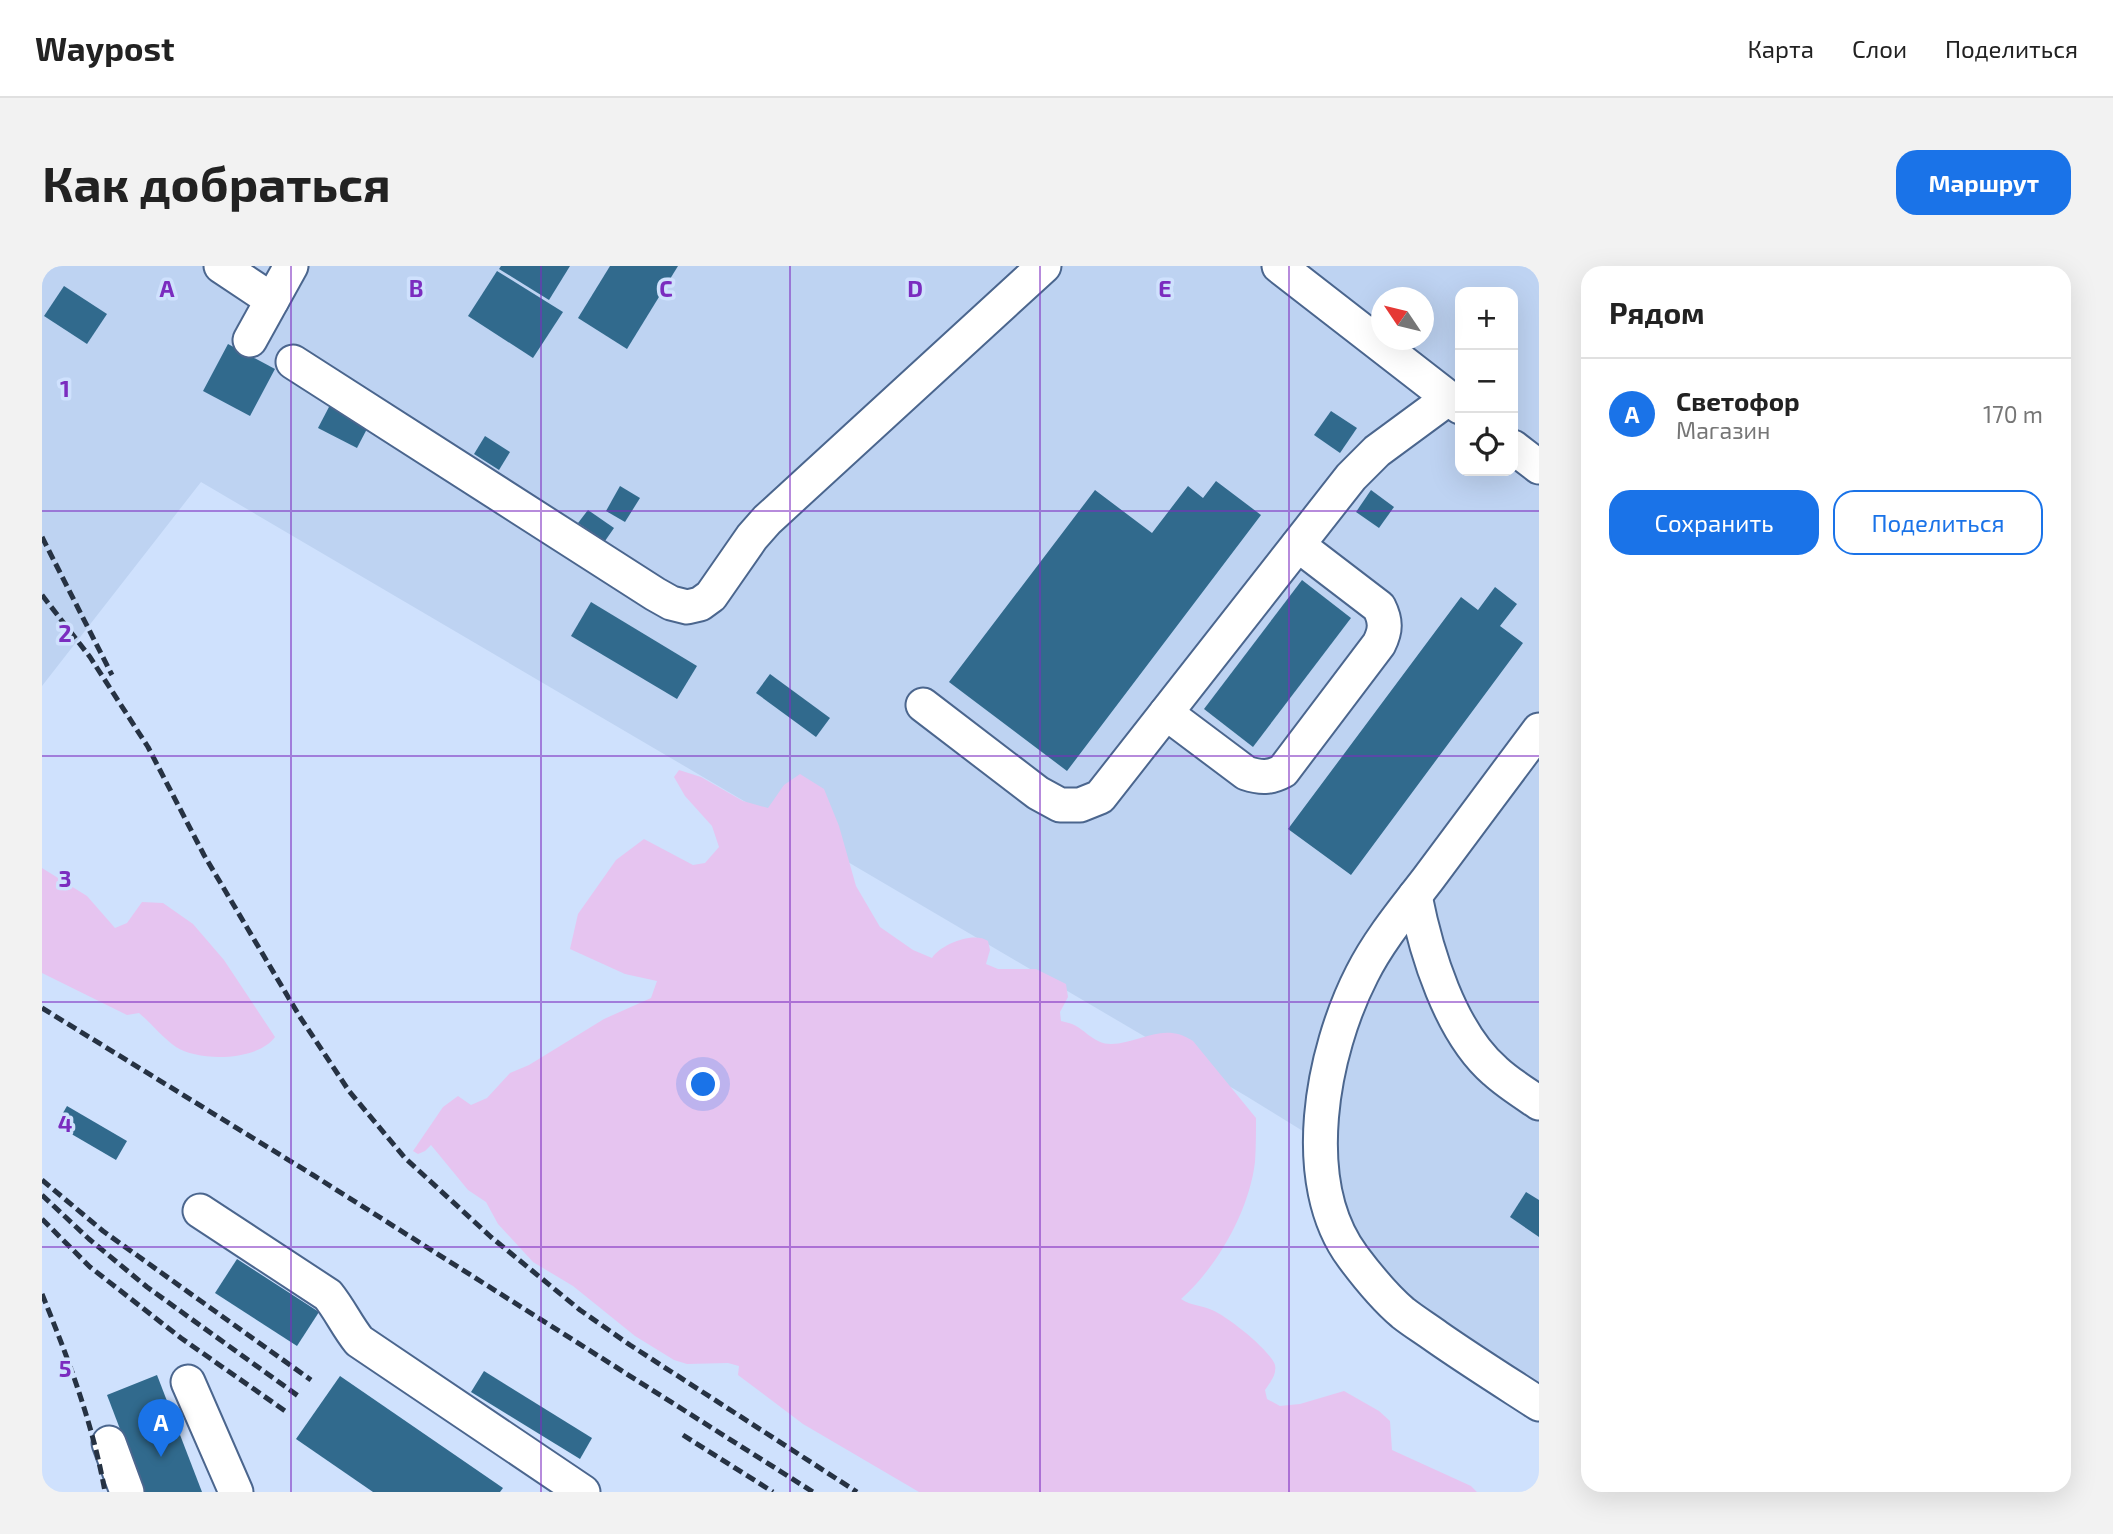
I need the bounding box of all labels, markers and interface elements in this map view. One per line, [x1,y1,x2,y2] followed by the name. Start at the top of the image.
[35,28,174,68] text: Waypost
[1747,34,1814,63] text: Карта
[1852,34,1907,63] text: Слои
[1945,34,2078,63] text: Поделиться
[1896,150,2071,215] button: Маршрут
[42,153,391,212] text: Как добраться
[159,274,175,302] text: A
[409,274,423,302] text: B
[659,274,673,302] text: C
[907,274,923,302] text: D
[1158,274,1172,302] text: E
[1371,287,1434,350] north arrow
[1455,287,1518,476] map controls
[1455,287,1518,350] button: +
[1609,294,1705,330] text: Рядом
[1455,350,1518,413] button: −
[60,374,70,402] text: 1
[1676,385,1800,416] text: Светофор
[1624,400,1640,428] text: A
[1983,400,2043,428] text: 170 m
[1455,413,1518,476] button: locate
[1676,416,1770,444] text: Магазин
[1609,490,1819,555] button: Сохранить
[1833,490,2043,555] button: Поделиться
[58,619,72,647] text: 2
[58,864,72,892] text: 3
[686,1067,720,1101] your location
[58,1109,72,1137] text: 4
[59,1354,71,1382] text: 5
[138,1399,184,1457] pin: A

